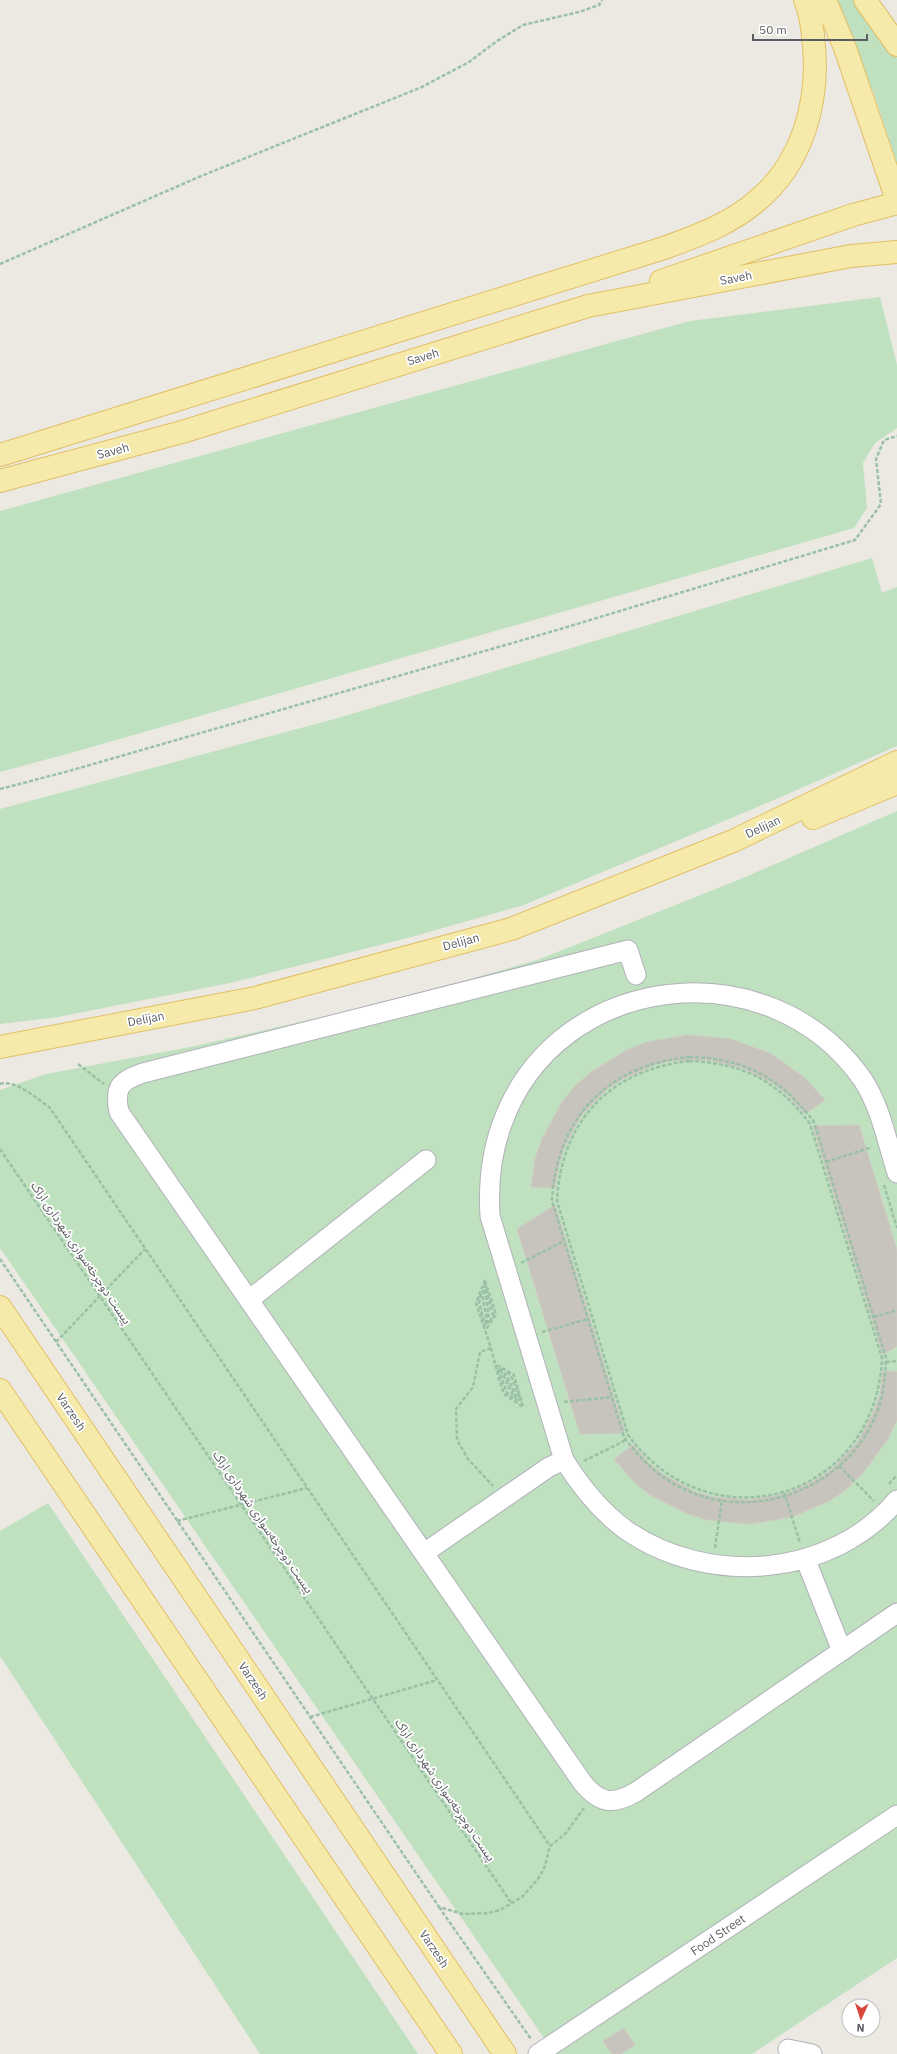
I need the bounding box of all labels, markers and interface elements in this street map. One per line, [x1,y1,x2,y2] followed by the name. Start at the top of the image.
[753,16,867,42] scale bar
[759,22,787,37] text: 50 m
[719,267,753,288] street label: Saveh
[405,345,441,368] street label: Saveh
[95,439,131,462] street label: Saveh
[743,812,783,841] street label: Delijan
[441,929,481,954] street label: Delijan
[126,1008,166,1029] street label: Delijan
[27,1178,135,1328] street label: پیست دوچرخه‌سواری شهرداری اراک
[53,1390,90,1434] street label: Varzesh
[209,1447,317,1597] street label: پیست دوچرخه‌سواری شهرداری اراک
[235,1659,272,1703] street label: Varzesh
[391,1715,499,1865] street label: پیست دوچرخه‌سواری شهرداری اراک
[688,1911,748,1958] street label: Food Street
[416,1927,453,1971] street label: Varzesh
[841,1998,881,2038] north arrow
[856,2021,865,2035] text: N

